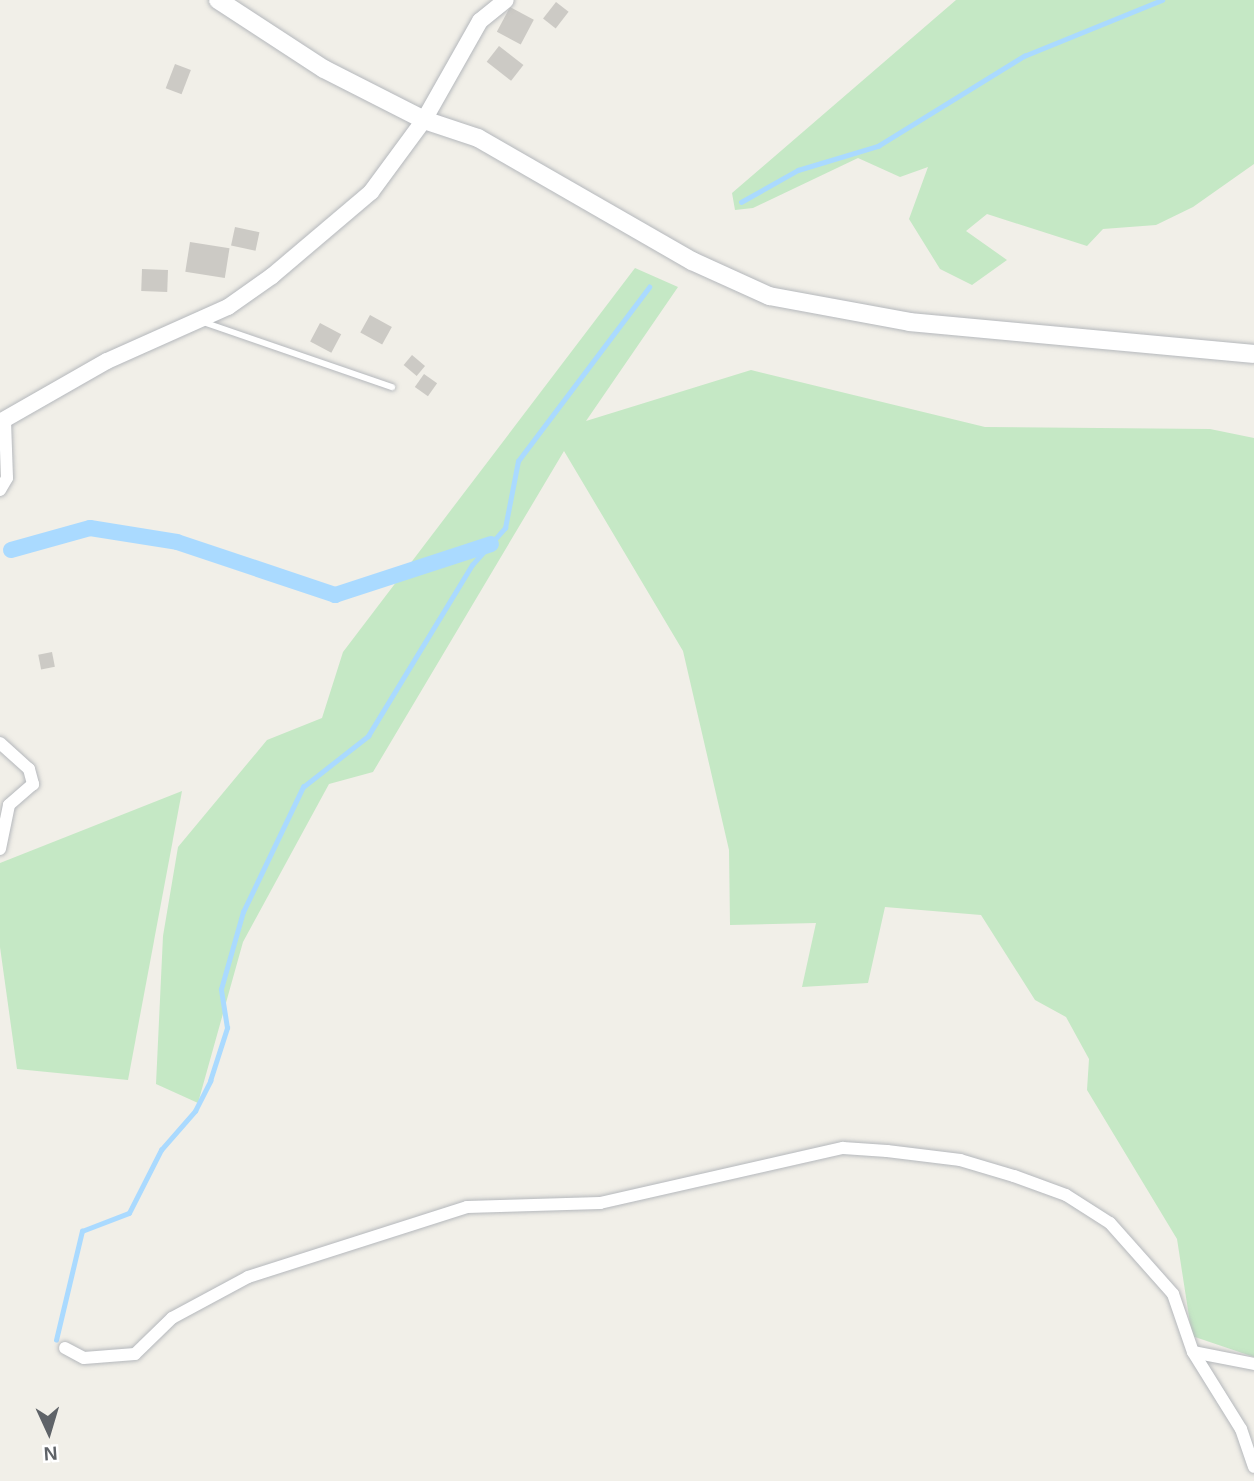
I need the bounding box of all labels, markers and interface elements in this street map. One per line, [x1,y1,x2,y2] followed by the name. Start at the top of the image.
[14,1397,84,1467] north arrow
[43,1442,58,1464] text: N

